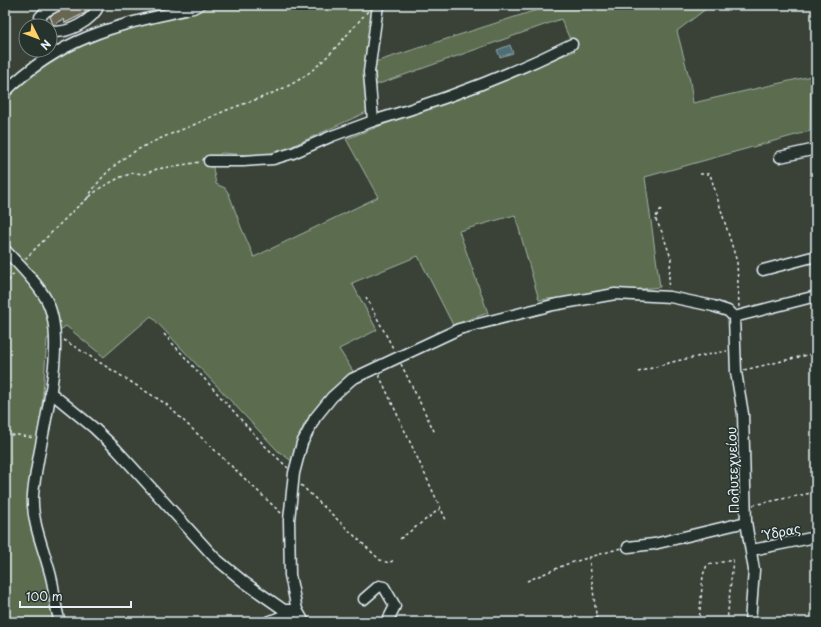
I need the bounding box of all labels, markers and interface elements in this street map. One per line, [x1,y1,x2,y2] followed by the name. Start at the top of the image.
[18,18,58,58] north arrow
[36,36,55,54] text: N
[721,426,743,514] street label: Πολυτεχνείου
[760,518,802,544] street label: Ύδρας
[20,583,131,609] scale bar
[26,587,63,605] text: 100 m

